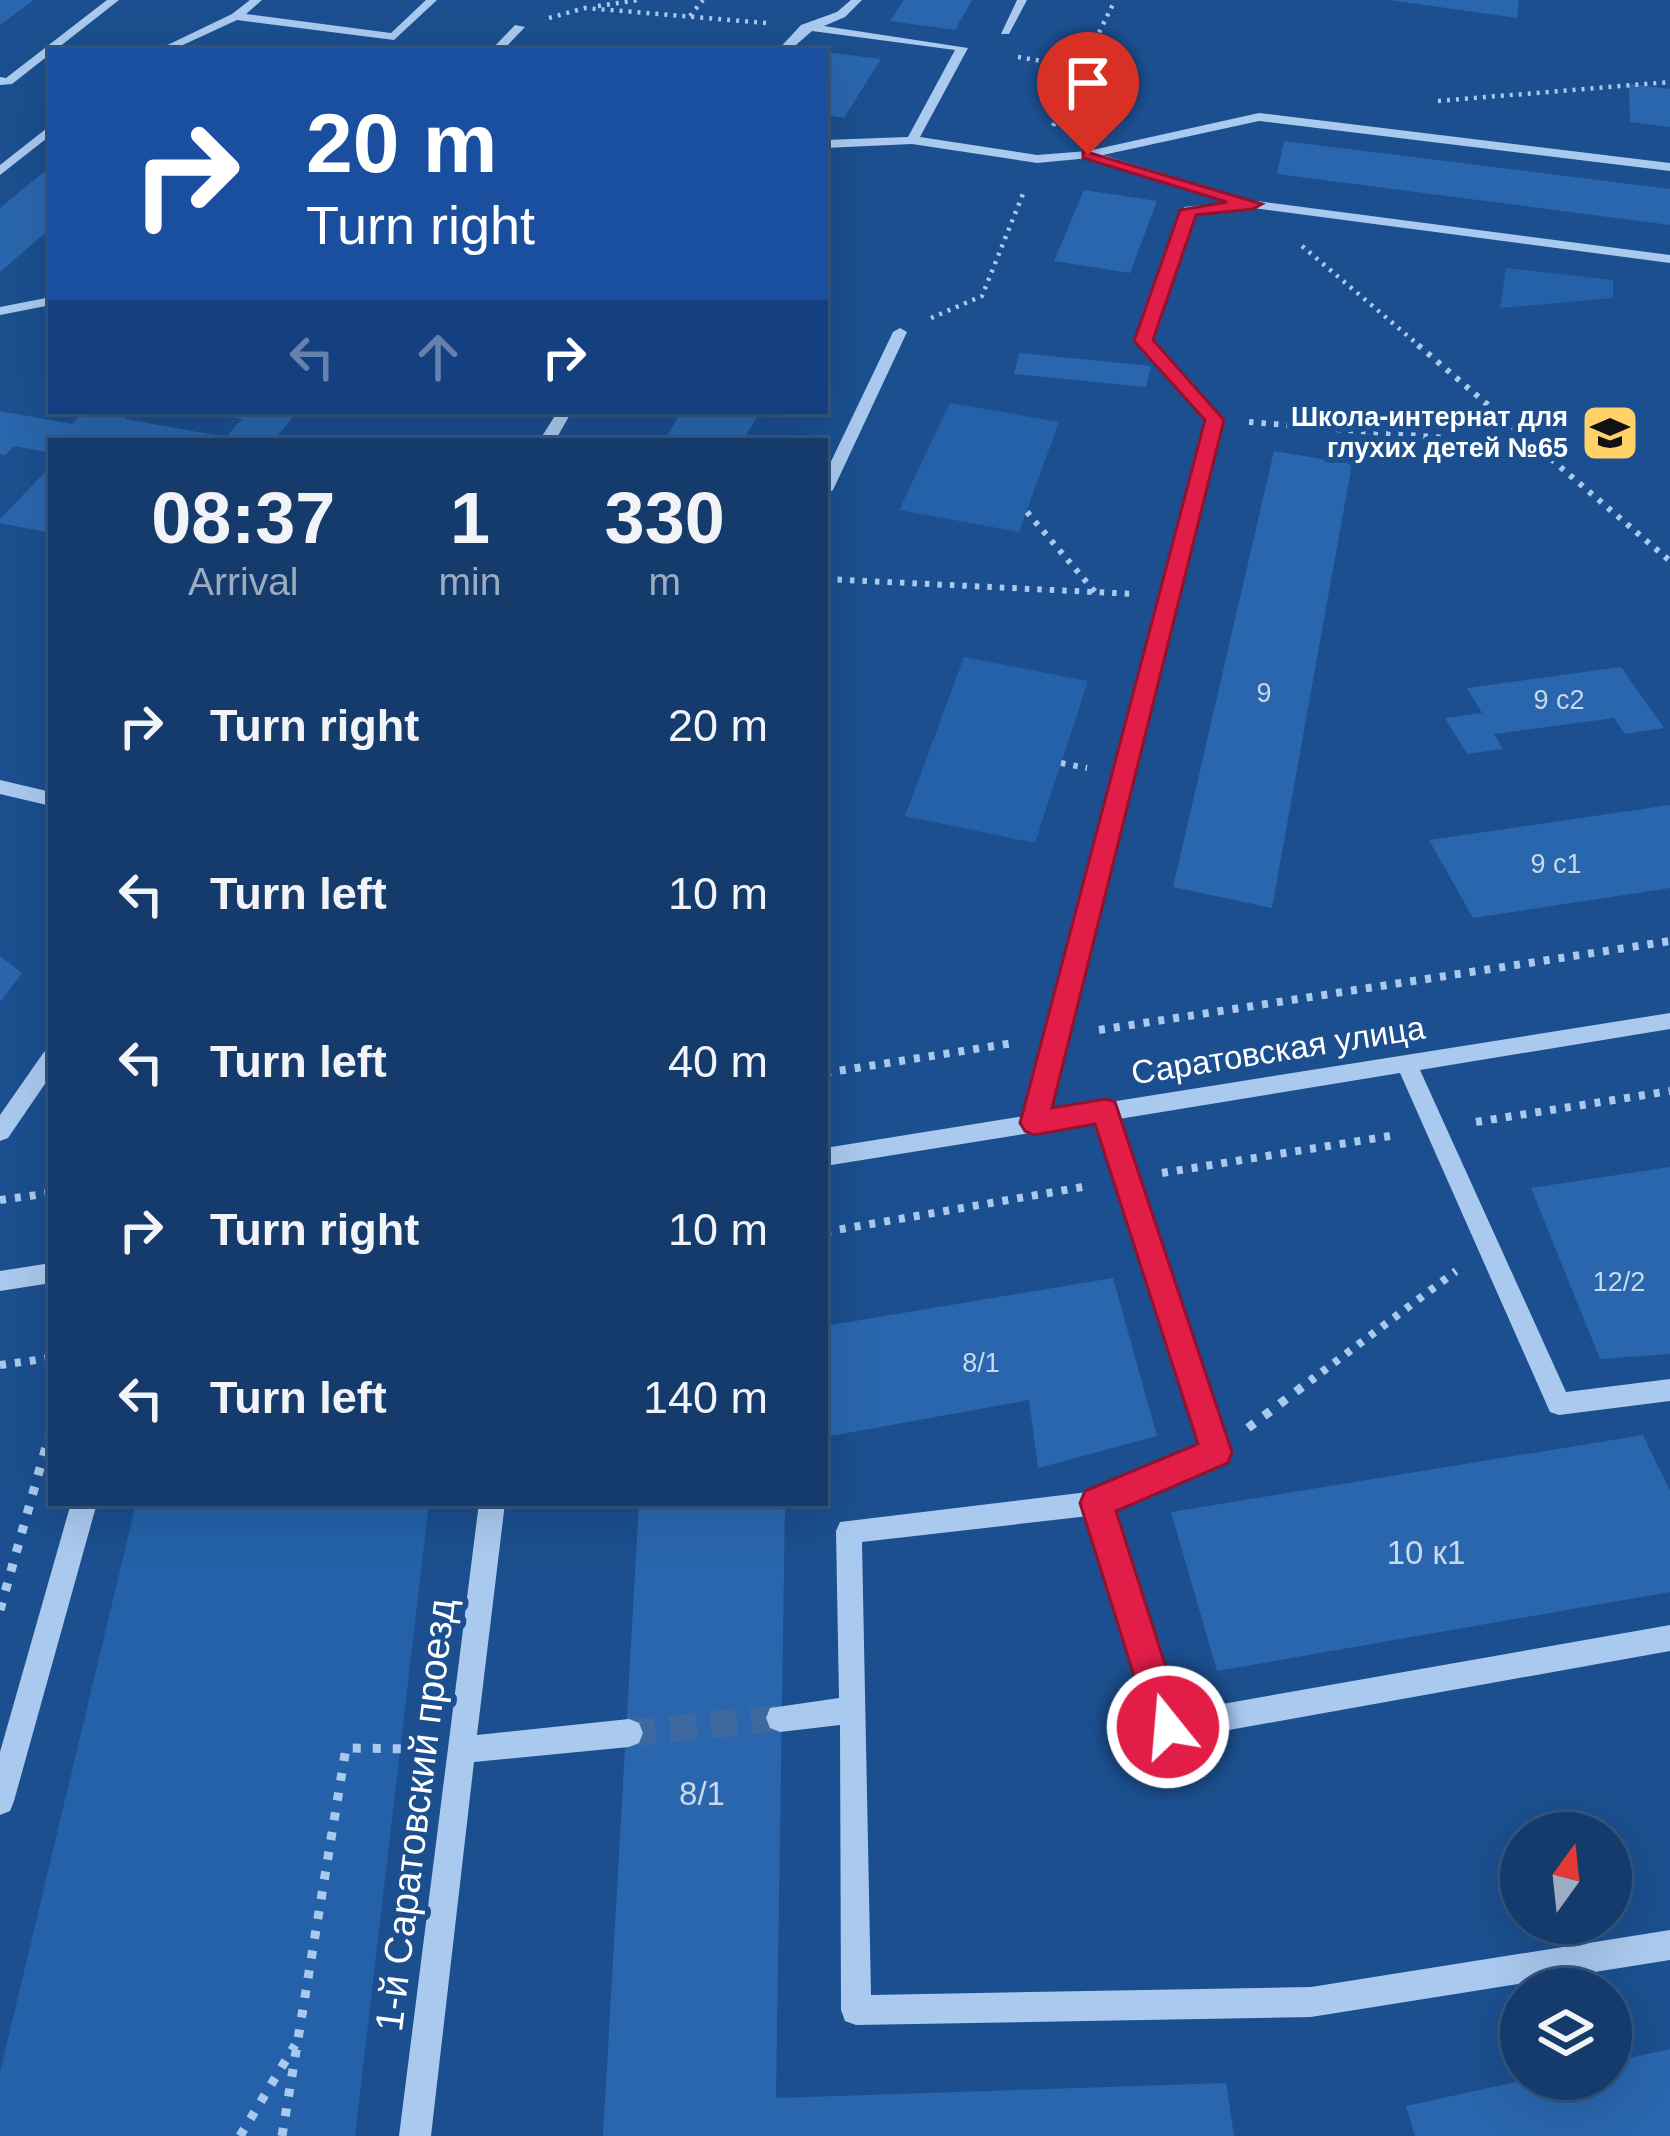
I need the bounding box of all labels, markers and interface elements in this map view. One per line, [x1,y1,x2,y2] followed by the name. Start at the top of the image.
[1037,32,1139,155] pin
[1055,50,1121,116] icon: arrive
[108,96,264,252] icon: right
[306,96,497,190] text: 20 m
[306,195,535,255] text: Turn right
[279,324,345,390] icon: left
[405,324,471,390] icon: ahead
[531,324,597,390] icon: right
[1291,402,1568,463] place label: Школа-интернат для глухих детей №65
[1579,402,1641,464] school or university icon: Школа-интернат для глухих детей №65
[151,478,335,558] text: 08:37
[450,478,490,558] text: 1
[605,478,725,558] text: 330
[188,560,299,603] text: Arrival
[439,560,501,603] text: min
[648,560,681,603] text: m
[1256,678,1272,708] house number: 9
[1533,685,1585,715] house number: 9 с2
[108,693,174,759] icon: right
[210,700,419,751] text: Turn right
[668,700,768,751] text: 20 m
[1530,849,1582,879] house number: 9 с1
[108,861,174,927] icon: left
[210,868,387,919] text: Turn left
[668,868,768,919] text: 10 m
[1129,1008,1428,1091] street label: Саратовская улица
[108,1029,174,1095] icon: left
[210,1036,387,1087] text: Turn left
[668,1036,768,1087] text: 40 m
[108,1197,174,1263] icon: right
[210,1204,419,1255] text: Turn right
[668,1204,768,1255] text: 10 m
[1593,1267,1645,1297] house number: 12/2
[962,1348,1000,1378] house number: 8/1
[108,1365,174,1431] icon: left
[210,1372,387,1423] text: Turn left
[643,1372,768,1423] text: 140 m
[1387,1534,1465,1571] house number: 10 к1
[367,1596,463,2034] street label: 1-й Саратовский проезд
[1105,1664,1231,1790] position arrow
[679,1775,725,1812] house number: 8/1
[1500,1812,1632,1944] north arrow
[1500,1812,1632,2100] map controls
[1500,1968,1632,2100] button: layers

